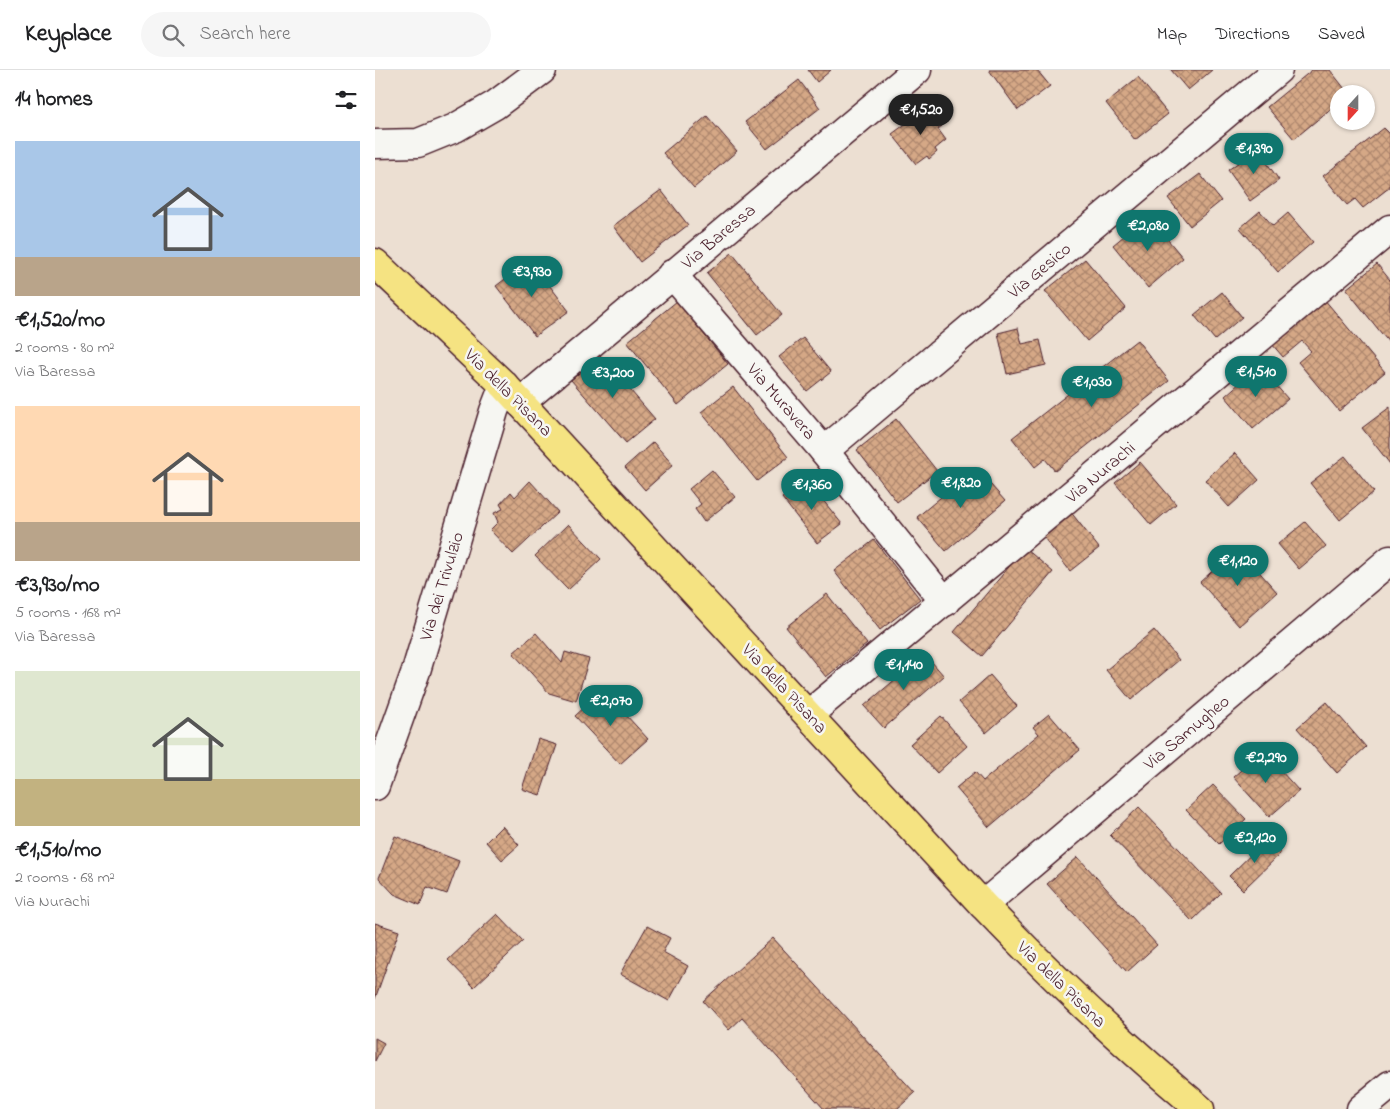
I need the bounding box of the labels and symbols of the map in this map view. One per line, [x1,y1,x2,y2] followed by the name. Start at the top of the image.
[1330,85,1375,130] north arrow
[880,93,962,136] pin: €1,520
[1213,132,1295,175] pin: €1,390
[676,199,762,277] street label: Via Baressa
[1107,210,1189,252] pin: €2,080
[1002,237,1078,307] street label: Via Gesico
[491,256,573,298] pin: €3,930
[457,343,558,443] street label: Via della Pisana
[572,356,654,399] pin: €3,200
[1215,356,1297,398] pin: €1,510
[739,358,821,446] street label: Via Muravera
[1051,366,1133,408] pin: €1,030
[1060,436,1142,511] street label: Via Nurachi
[920,466,1002,509] pin: €1,820
[771,468,853,511] pin: €1,360
[414,529,472,645] street label: Via dei Trivulzio
[1197,544,1279,587] pin: €1,120
[734,638,832,740] street label: Via della Pisana
[863,648,945,691] pin: €1,140
[570,684,652,727] pin: €2,070
[1138,690,1237,779] street label: Via Samugheo
[1225,742,1307,784] pin: €2,290
[1214,822,1296,864] pin: €2,120
[1009,935,1111,1035] street label: Via della Pisana

